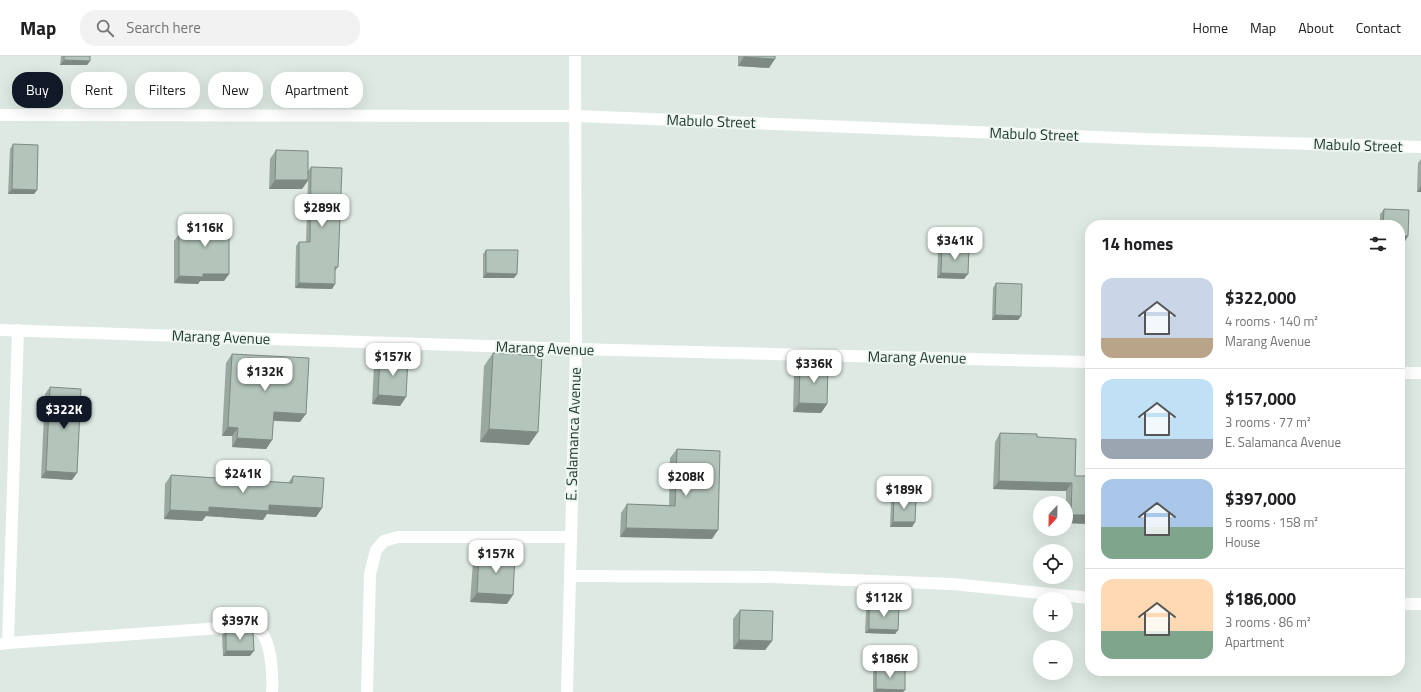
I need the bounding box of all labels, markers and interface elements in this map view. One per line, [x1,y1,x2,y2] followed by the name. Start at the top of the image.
[80,10,360,46] search box
[20,13,56,42] text: Map
[126,16,201,39] text: Search here
[94,17,116,39] icon: search
[1193,17,1228,38] text: Home
[1250,17,1276,38] text: Map
[1298,17,1334,38] text: About
[1356,17,1401,38] text: Contact
[12,72,63,108] chip: Buy
[71,72,127,108] chip: Rent
[135,72,200,108] chip: Filters
[208,72,263,108] chip: New
[271,72,363,108] chip: Apartment
[666,108,757,134] street label: Mabulo Street
[989,121,1080,147] street label: Mabulo Street
[1313,132,1404,158] street label: Mabulo Street
[294,194,350,228] pin: $289K
[304,197,340,217] text: $289K
[177,214,233,248] pin: $116K
[187,217,223,237] text: $116K
[927,227,983,261] pin: $341K
[937,230,973,250] text: $341K
[1101,231,1173,257] text: 14 homes
[1367,233,1389,255] icon: filters
[1225,285,1296,311] text: $322,000
[1133,294,1181,342] icon: home
[1225,311,1318,331] text: 4 rooms · 140 m²
[171,324,271,350] street label: Marang Avenue
[1225,331,1311,351] text: Marang Avenue
[495,335,595,361] street label: Marang Avenue
[365,343,421,377] pin: $157K
[867,345,967,369] street label: Marang Avenue
[375,346,411,366] text: $157K
[786,350,842,384] pin: $336K
[796,353,832,373] text: $336K
[237,358,293,392] pin: $132K
[247,361,283,381] text: $132K
[559,367,587,501] street label: E. Salamanca Avenue
[1225,386,1296,412] text: $157,000
[1133,395,1181,443] icon: home
[36,396,92,430] pin: $322K
[46,399,82,419] text: $322K
[1225,412,1311,432] text: 3 rooms · 77 m²
[1225,432,1341,452] text: E. Salamanca Avenue
[215,460,271,494] pin: $241K
[225,463,261,483] text: $241K
[658,463,714,497] pin: $208K
[668,466,704,486] text: $208K
[876,476,932,510] pin: $189K
[886,479,922,499] text: $189K
[1225,486,1296,512] text: $397,000
[1133,495,1181,543] icon: home
[1033,496,1073,536] north arrow
[1033,496,1073,680] map controls
[1225,512,1318,532] text: 5 rooms · 158 m²
[1225,532,1260,552] text: House
[468,540,524,574] pin: $157K
[478,543,514,563] text: $157K
[1033,544,1073,584] button: locate
[856,584,912,618] pin: $112K
[1225,586,1296,612] text: $186,000
[866,587,902,607] text: $112K
[1033,592,1073,632] button: +
[1133,595,1181,643] icon: home
[212,607,268,641] pin: $397K
[222,610,258,630] text: $397K
[1225,612,1311,632] text: 3 rooms · 86 m²
[1225,632,1284,652] text: Apartment
[1033,640,1073,680] button: −
[862,645,918,679] pin: $186K
[872,648,908,668] text: $186K

